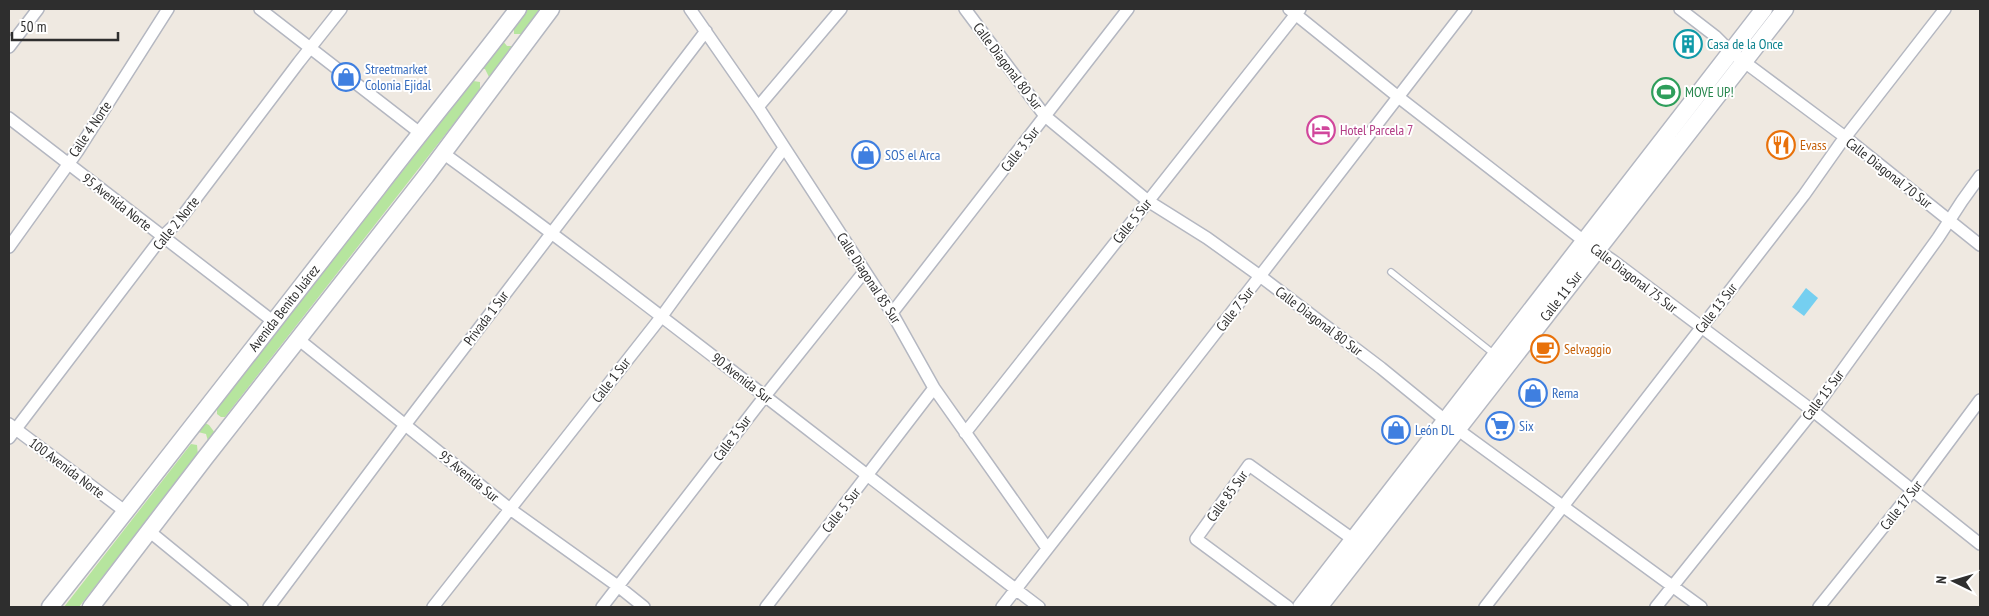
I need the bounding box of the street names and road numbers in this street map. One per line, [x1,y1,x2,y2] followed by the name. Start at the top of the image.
[969,19,1047,113] street label: Calle Diagonal 80 Sur
[65,97,115,160] street label: Calle 4 Norte
[997,123,1043,175] street label: Calle 3 Sur
[1842,134,1936,212] street label: Calle Diagonal 70 Sur
[78,169,156,235] street label: 95 Avenida Norte
[149,192,203,253] street label: Calle 2 Norte
[1109,195,1156,247] street label: Calle 5 Sur
[833,229,905,327] street label: Calle Diagonal 85 Sur
[1587,239,1681,317] street label: Calle Diagonal 75 Sur
[245,261,323,355] street label: Avenida Benito Juárez
[1536,267,1586,325] street label: Calle 11 Sur
[1691,279,1741,337] street label: Calle 13 Sur
[1272,282,1366,360] street label: Calle Diagonal 80 Sur
[1212,283,1258,335] street label: Calle 7 Sur
[460,287,512,349] street label: Privada 1 Sur
[708,349,776,407] street label: 90 Avenida Sur
[588,354,634,406] street label: Calle 1 Sur
[1798,366,1848,424] street label: Calle 15 Sur
[709,412,755,464] street label: Calle 3 Sur
[26,434,109,502] street label: 100 Avenida Norte
[435,446,503,506] street label: 95 Avenida Sur
[1203,467,1252,525] street label: Calle 85 Sur
[1876,476,1926,533] street label: Calle 17 Sur
[818,484,864,536] street label: Calle 5 Sur

